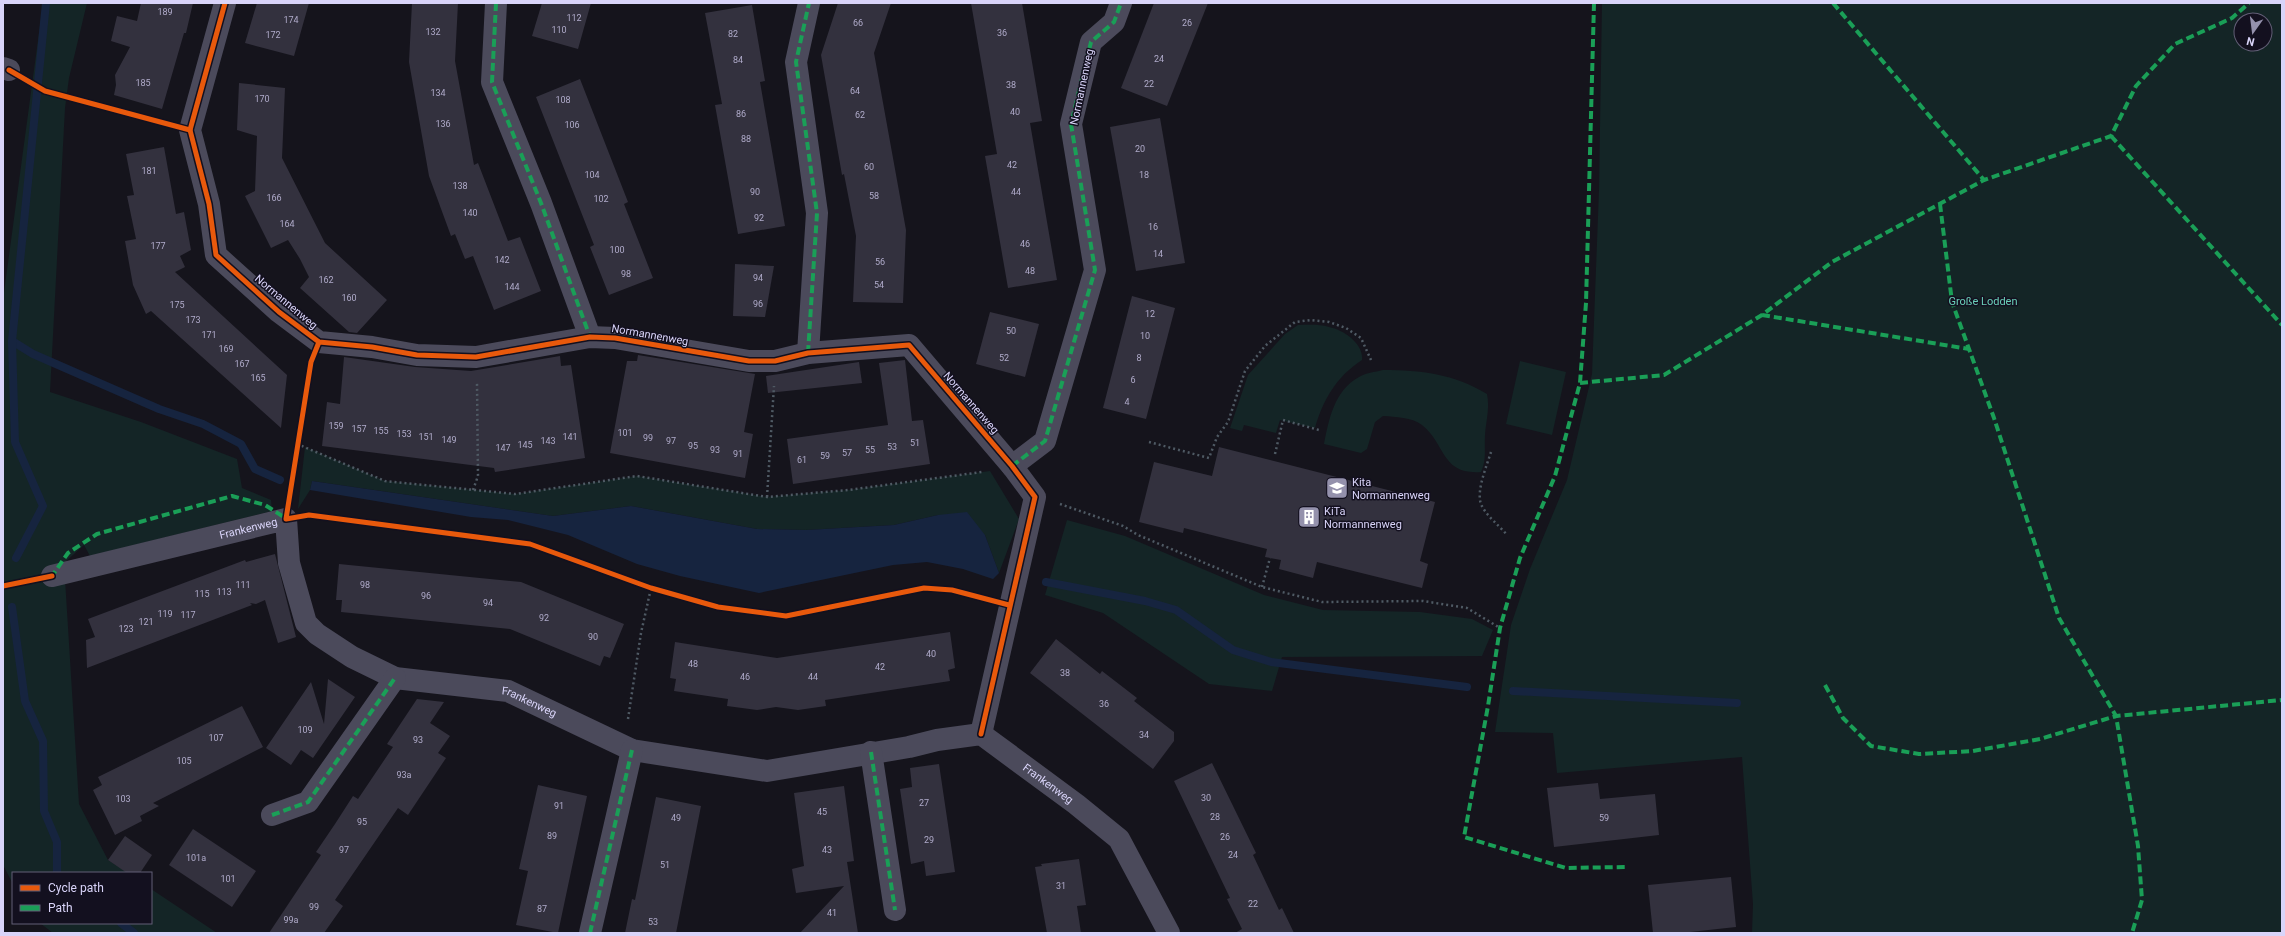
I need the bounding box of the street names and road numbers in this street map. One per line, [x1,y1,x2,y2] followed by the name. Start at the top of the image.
[1068,48,1096,126] street label: Normannenweg
[252,272,320,332] street label: Normannenweg
[611,322,689,348] street label: Normannenweg
[941,369,1001,437] street label: Normannenweg
[218,515,279,542] street label: Frankenweg
[501,684,559,720] street label: Frankenweg
[1020,761,1076,806] street label: Frankenweg

